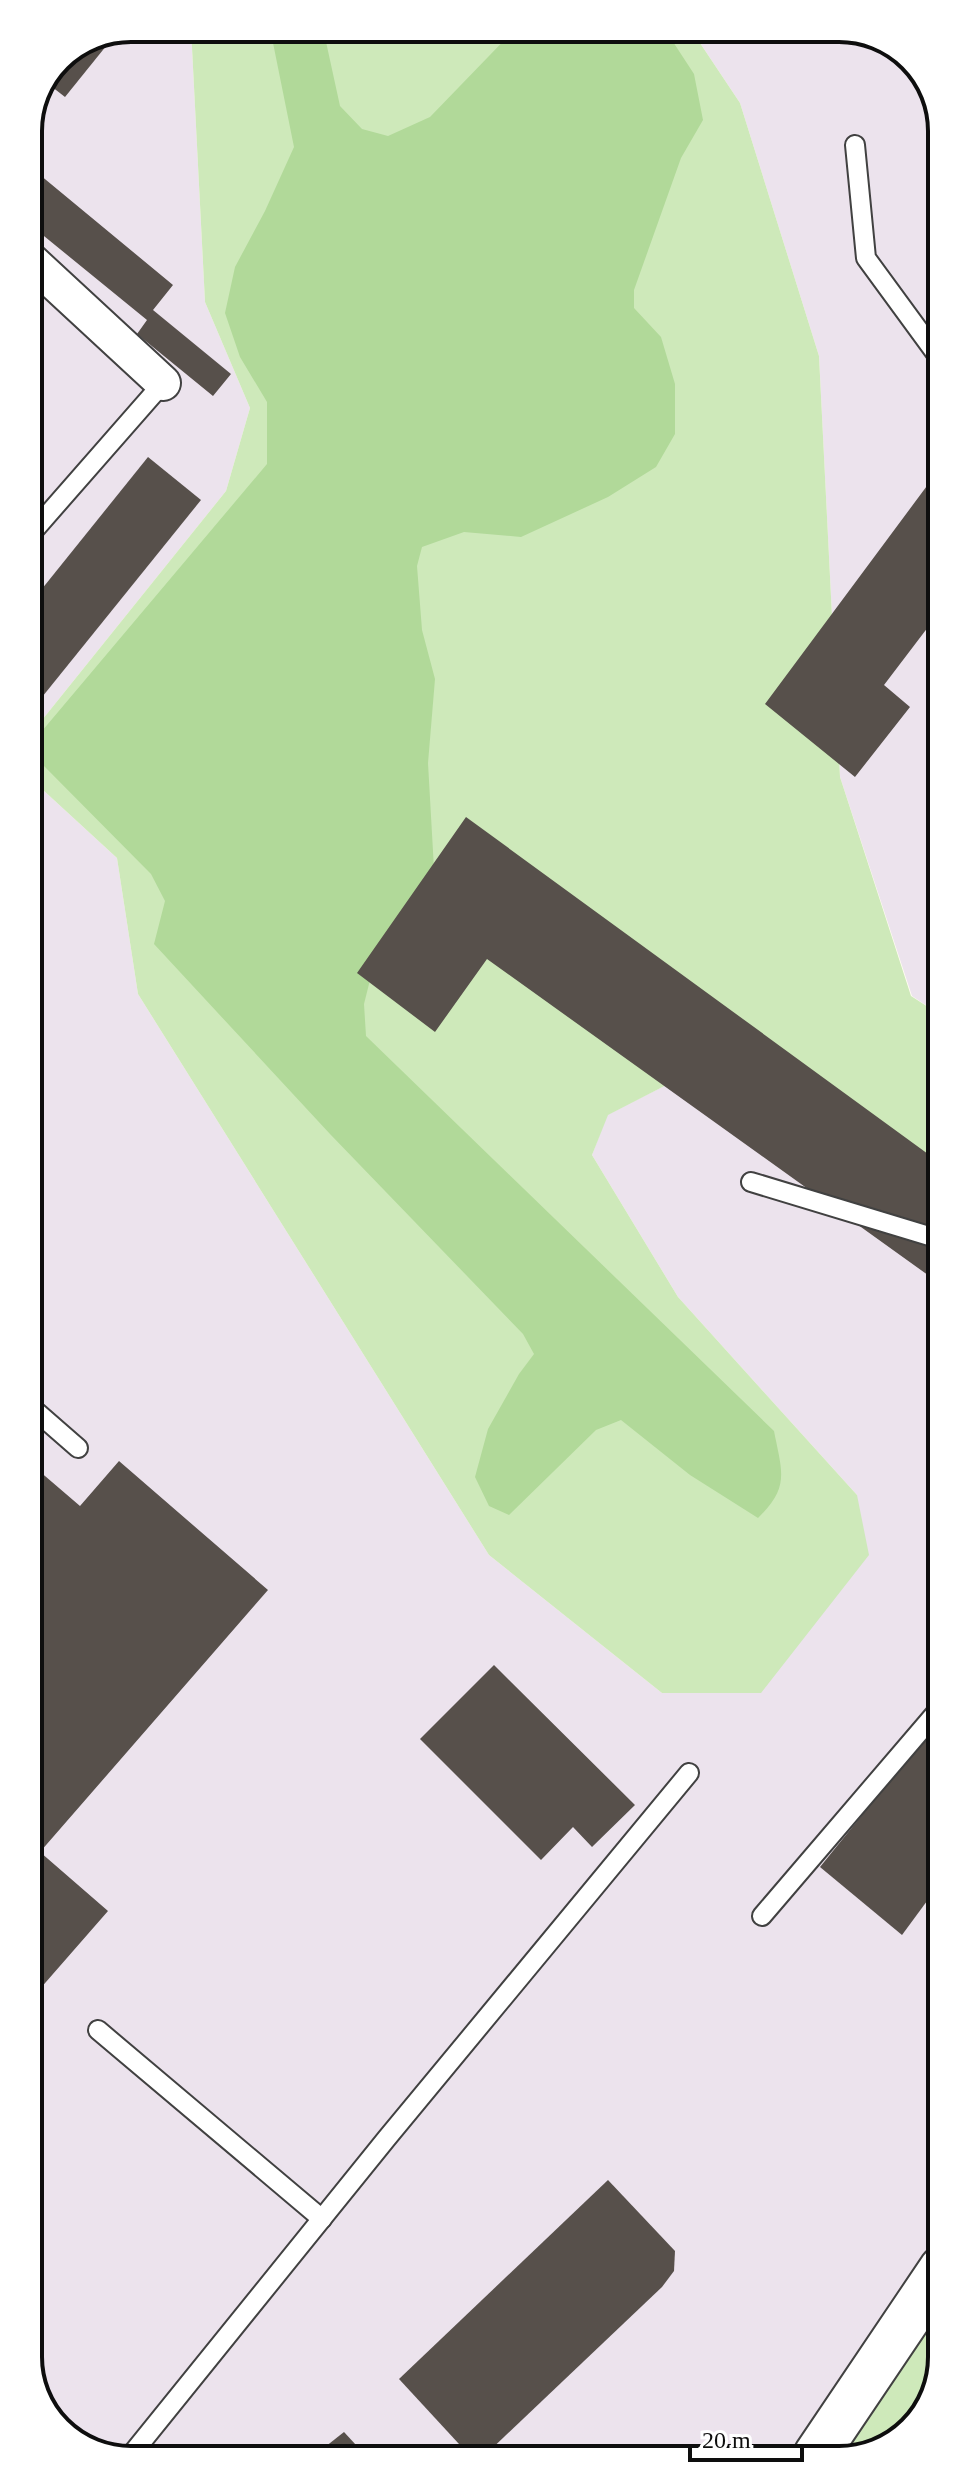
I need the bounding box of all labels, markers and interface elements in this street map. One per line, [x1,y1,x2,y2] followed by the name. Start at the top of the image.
[690,2412,802,2462] scale bar
[702,2427,751,2453] text: 20 m

